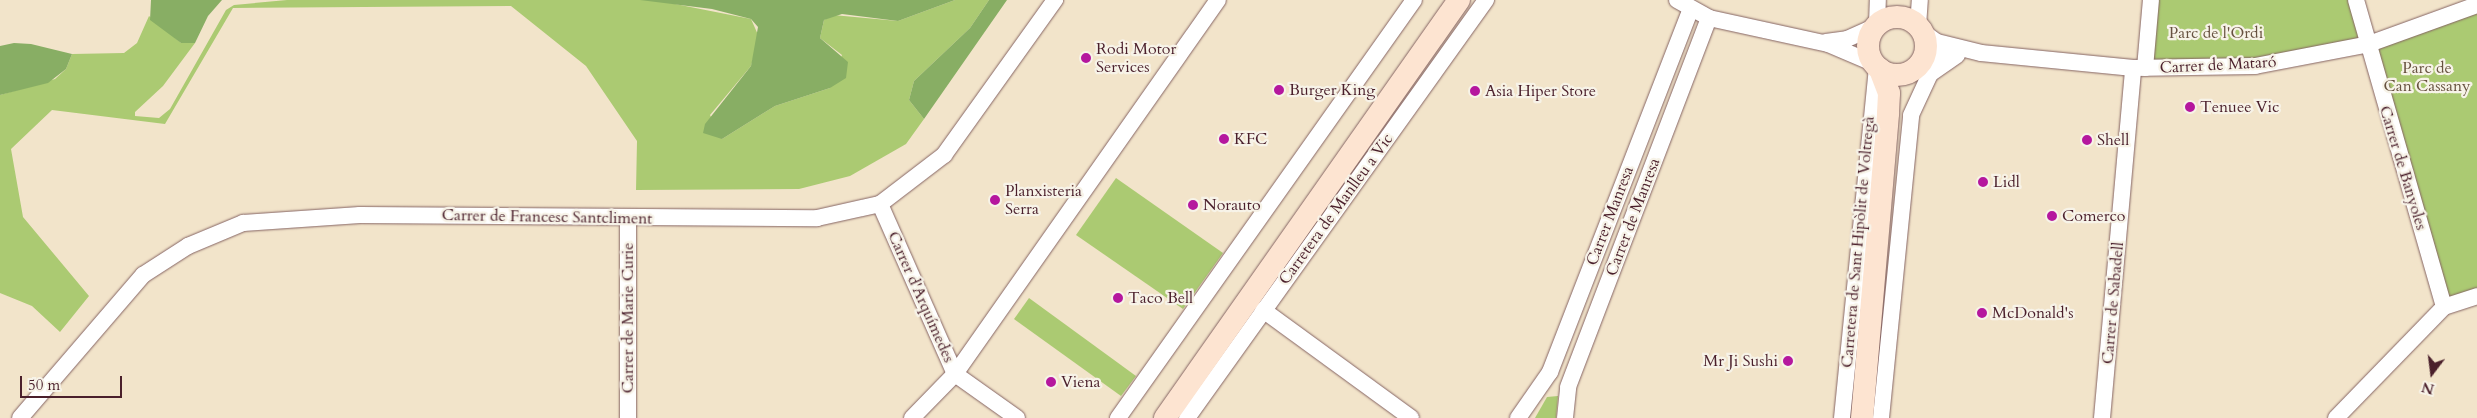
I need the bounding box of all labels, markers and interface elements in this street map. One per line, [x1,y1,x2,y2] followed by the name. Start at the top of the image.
[2169,23,2263,43] park label: Parc de l'Ordi
[1096,39,1176,77] place label: Rodi Motor Services
[1080,52,1092,64] marker: Rodi Motor Services
[2159,52,2277,78] street label: Carrer de Mataró
[2384,58,2470,96] park label: Parc de Can Cassany
[1289,80,1375,100] place label: Burger King
[1485,81,1596,101] place label: Asia Hiper Store
[1273,84,1285,96] marker: Burger King
[1469,85,1481,97] marker: Asia Hiper Store
[2200,97,2279,117] place label: Tenuee Vic
[2184,101,2196,113] marker: Tenuee Vic
[2375,104,2431,232] street label: Carrer de Banyoles
[1837,115,1879,369] street label: Carretera de Sant Hipòlit de Voltregà
[1234,129,1267,149] place label: KFC
[1275,130,1397,288] street label: Carretera de Manlleu a Vic
[2097,130,2129,150] place label: Shell
[1218,133,1230,145] marker: KFC
[2081,134,2093,146] marker: Shell
[1602,155,1664,279] street label: Carrer de Manresa
[1582,164,1638,268] street label: Carrer Manresa
[1993,172,2020,192] place label: Lidl
[1977,176,1989,188] marker: Lidl
[1005,181,1082,219] place label: Planxisteria Serra
[989,194,1001,206] marker: Planxisteria Serra
[1203,195,1261,215] place label: Norauto
[1187,199,1199,211] marker: Norauto
[442,206,652,228] street label: Carrer de Francesc Santcliment
[2062,206,2125,226] place label: Comerco
[2046,210,2058,222] marker: Comerco
[883,229,959,365] street label: Carrer d'Arquímedes
[2098,241,2128,365] street label: Carrer de Sabadell
[618,243,638,393] street label: Carrer de Marie Curie
[1128,288,1193,308] place label: Taco Bell
[1112,292,1124,304] marker: Taco Bell
[1992,303,2074,323] place label: McDonald's
[1976,307,1988,319] marker: McDonald's
[2407,348,2457,398] north arrow
[1703,351,1778,371] place label: Mr Ji Sushi
[1782,355,1794,367] marker: Mr Ji Sushi
[22,366,125,398] scale bar
[1061,372,1101,392] place label: Viena
[28,375,60,395] text: 50 m
[1045,376,1057,388] marker: Viena
[2420,377,2436,399] text: N

